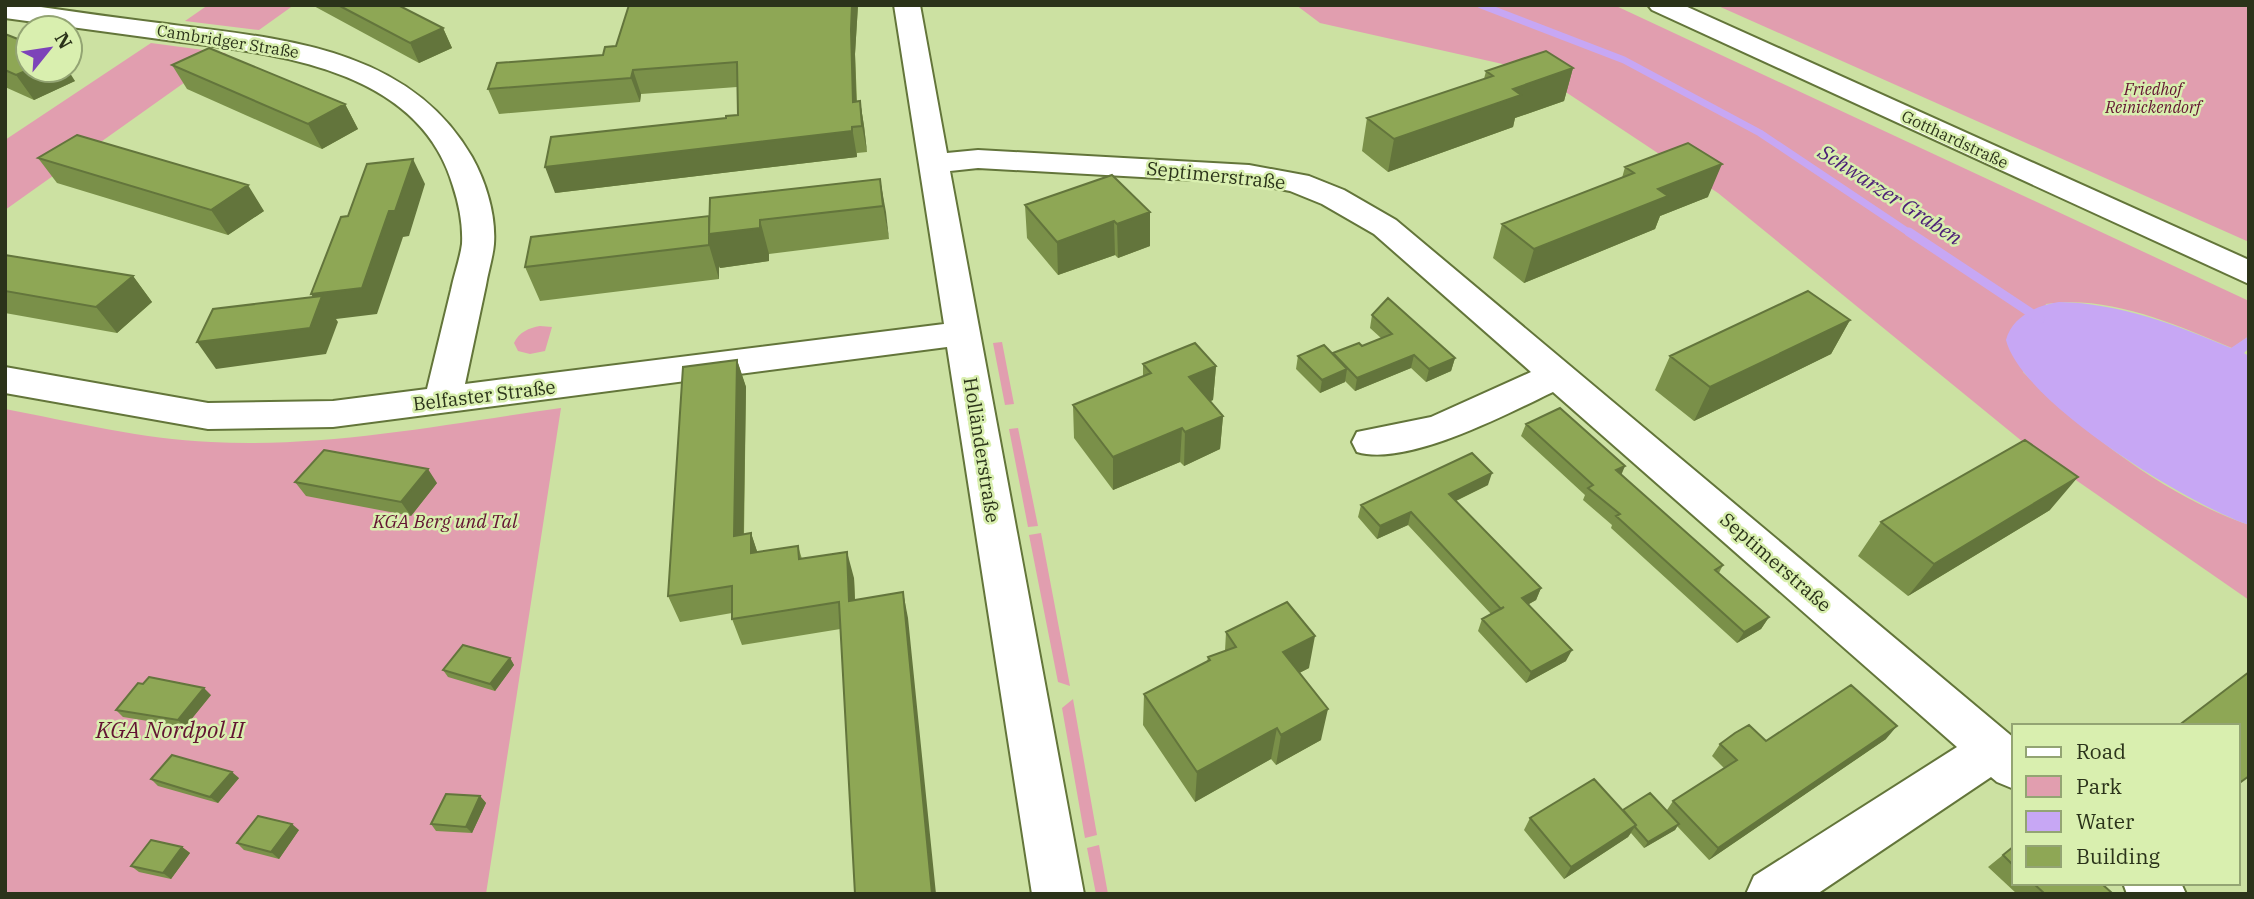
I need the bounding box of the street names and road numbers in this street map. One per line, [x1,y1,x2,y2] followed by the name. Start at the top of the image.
[156,20,300,62] street label: Cambridger Straße
[1899,106,2011,172] street label: Gotthardstraße
[1145,156,1287,194] street label: Septimerstraße
[411,374,557,416] street label: Belfaster Straße
[959,376,1005,524] street label: Holländerstraße
[1716,507,1836,617] street label: Septimerstraße

